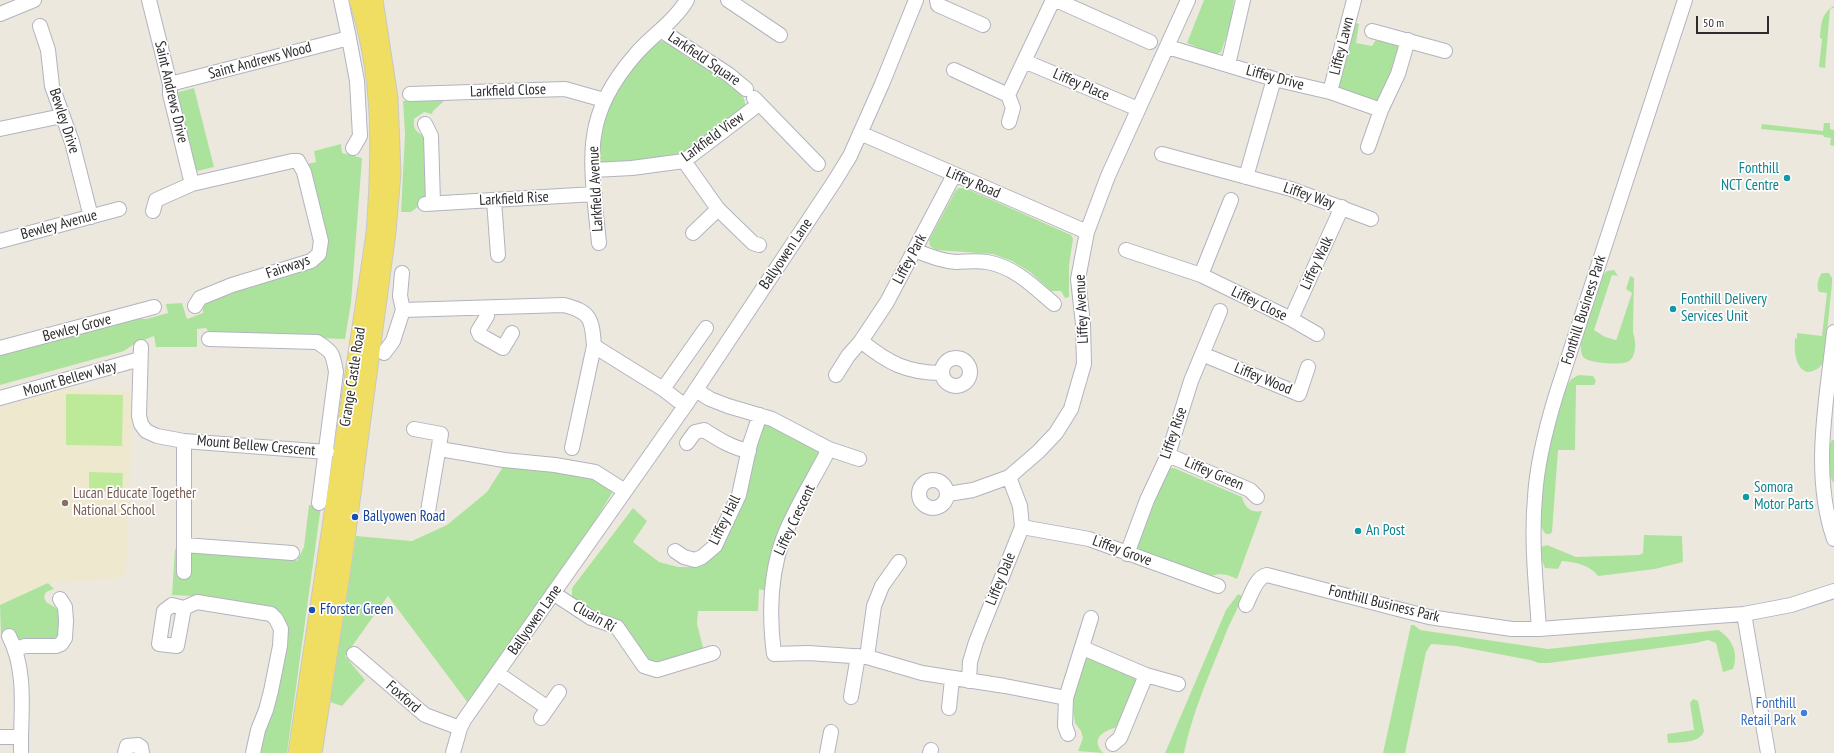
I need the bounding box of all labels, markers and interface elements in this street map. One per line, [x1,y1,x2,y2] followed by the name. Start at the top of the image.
[1698,8,1771,34] scale bar
[1326,15,1358,77] street label: Liffey Lawn
[1703,15,1724,30] text: 50 m
[664,28,744,90] street label: Larkfield Square
[151,39,191,145] street label: Saint Andrews Drive
[206,39,314,83] street label: Saint Andrews Wood
[1244,62,1306,94] street label: Liffey Drive
[1050,65,1112,105] street label: Liffey Place
[470,81,546,101] street label: Larkfield Close
[45,86,83,156] street label: Bewley Drive
[678,108,748,166] street label: Larkfield View
[585,146,607,232] street label: Larkfield Avenue
[1721,160,1779,195] place label: Fonthill NCT Centre
[943,163,1003,203] street label: Liffey Road
[1782,173,1792,183] marker: Fonthill NCT Centre
[1281,179,1337,213] street label: Liffey Way
[479,188,549,210] street label: Larkfield Rise
[19,206,99,244] street label: Bewley Avenue
[756,215,816,293] street label: Ballyowen Lane
[889,231,931,287] street label: Liffey Park
[1297,233,1337,293] street label: Liffey Walk
[264,251,312,283] street label: Fairways
[1558,253,1610,367] street label: Fonthill Business Park
[1071,274,1093,344] street label: Liffey Avenue
[1228,283,1290,325] street label: Liffey Close
[1681,291,1767,326] place label: Fonthill Delivery Services Unit
[1668,304,1678,314] marker: Fonthill Delivery Services Unit
[41,310,113,346] street label: Bewley Grove
[336,326,370,428] street label: Grange Castle Road
[21,357,119,401] street label: Mount Bellew Way
[1231,359,1295,399] street label: Liffey Wood
[1157,405,1191,461] street label: Liffey Rise
[196,432,316,460] street label: Mount Bellew Crescent
[1182,454,1246,494] street label: Liffey Green
[1754,479,1814,514] place label: Somora Motor Parts
[771,482,819,558] street label: Liffey Crescent
[73,485,196,520] place label: Lucan Educate Together National School
[705,492,745,548] street label: Liffey Hall
[1741,492,1751,502] marker: Somora Motor Parts
[60,498,70,508] marker: Lucan Educate Together National School
[363,508,445,526] place label: Ballyowen Road
[350,512,360,522] marker: Ballyowen Road
[1366,522,1405,540] place label: An Post
[1353,526,1363,536] marker: An Post
[1090,532,1154,570] street label: Liffey Grove
[982,550,1020,608] street label: Liffey Dale
[504,581,566,659] street label: Ballyowen Lane
[1327,582,1441,626] street label: Fonthill Business Park
[569,598,619,636] street label: Cluain Rí
[320,601,393,619] place label: Fforster Green
[307,605,317,615] marker: Fforster Green
[382,677,424,717] street label: Foxford
[1741,695,1796,730] place label: Fonthill Retail Park
[1799,708,1809,718] marker: Fonthill Retail Park

